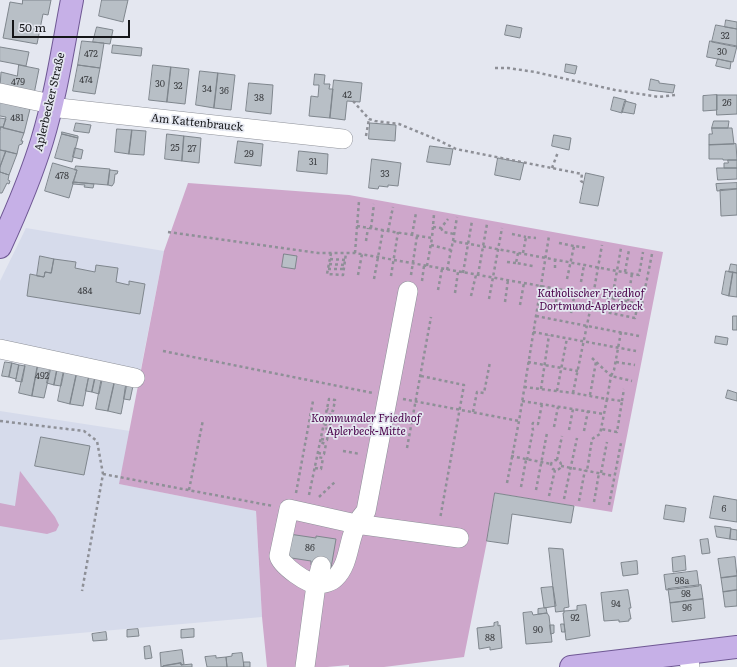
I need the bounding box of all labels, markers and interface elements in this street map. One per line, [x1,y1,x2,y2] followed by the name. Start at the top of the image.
[14,12,132,38] scale bar
[19,18,46,36] text: 50 m
[720,31,730,41] house number: 32
[717,47,727,57] house number: 30
[84,49,98,59] house number: 472
[32,51,68,153] street label: Aplerbecker Straße
[79,75,93,85] house number: 474
[11,77,25,87] house number: 479
[155,79,165,89] house number: 30
[173,81,183,91] house number: 32
[202,84,212,94] house number: 34
[219,86,229,96] house number: 36
[342,90,352,100] house number: 42
[254,93,264,103] house number: 38
[722,98,732,108] house number: 26
[150,112,244,134] street label: Am Kattenbrauck
[10,113,24,123] house number: 481
[170,143,180,153] house number: 25
[187,144,197,154] house number: 27
[244,149,254,159] house number: 29
[309,157,317,167] house number: 31
[380,169,390,179] house number: 33
[55,171,69,181] house number: 478
[78,286,92,296] house number: 484
[537,287,645,313] park label: Katholischer Friedhof Dortmund-Aplerbeck
[35,371,49,381] house number: 492
[311,412,421,438] park label: Kommunaler Friedhof Aplerbeck-Mitte
[722,504,726,514] house number: 6
[305,543,315,553] house number: 86
[675,576,689,586] house number: 98a
[681,589,691,599] house number: 98
[611,599,621,609] house number: 94
[682,603,692,613] house number: 96
[570,613,580,623] house number: 92
[533,625,543,635] house number: 90
[485,633,495,643] house number: 88

